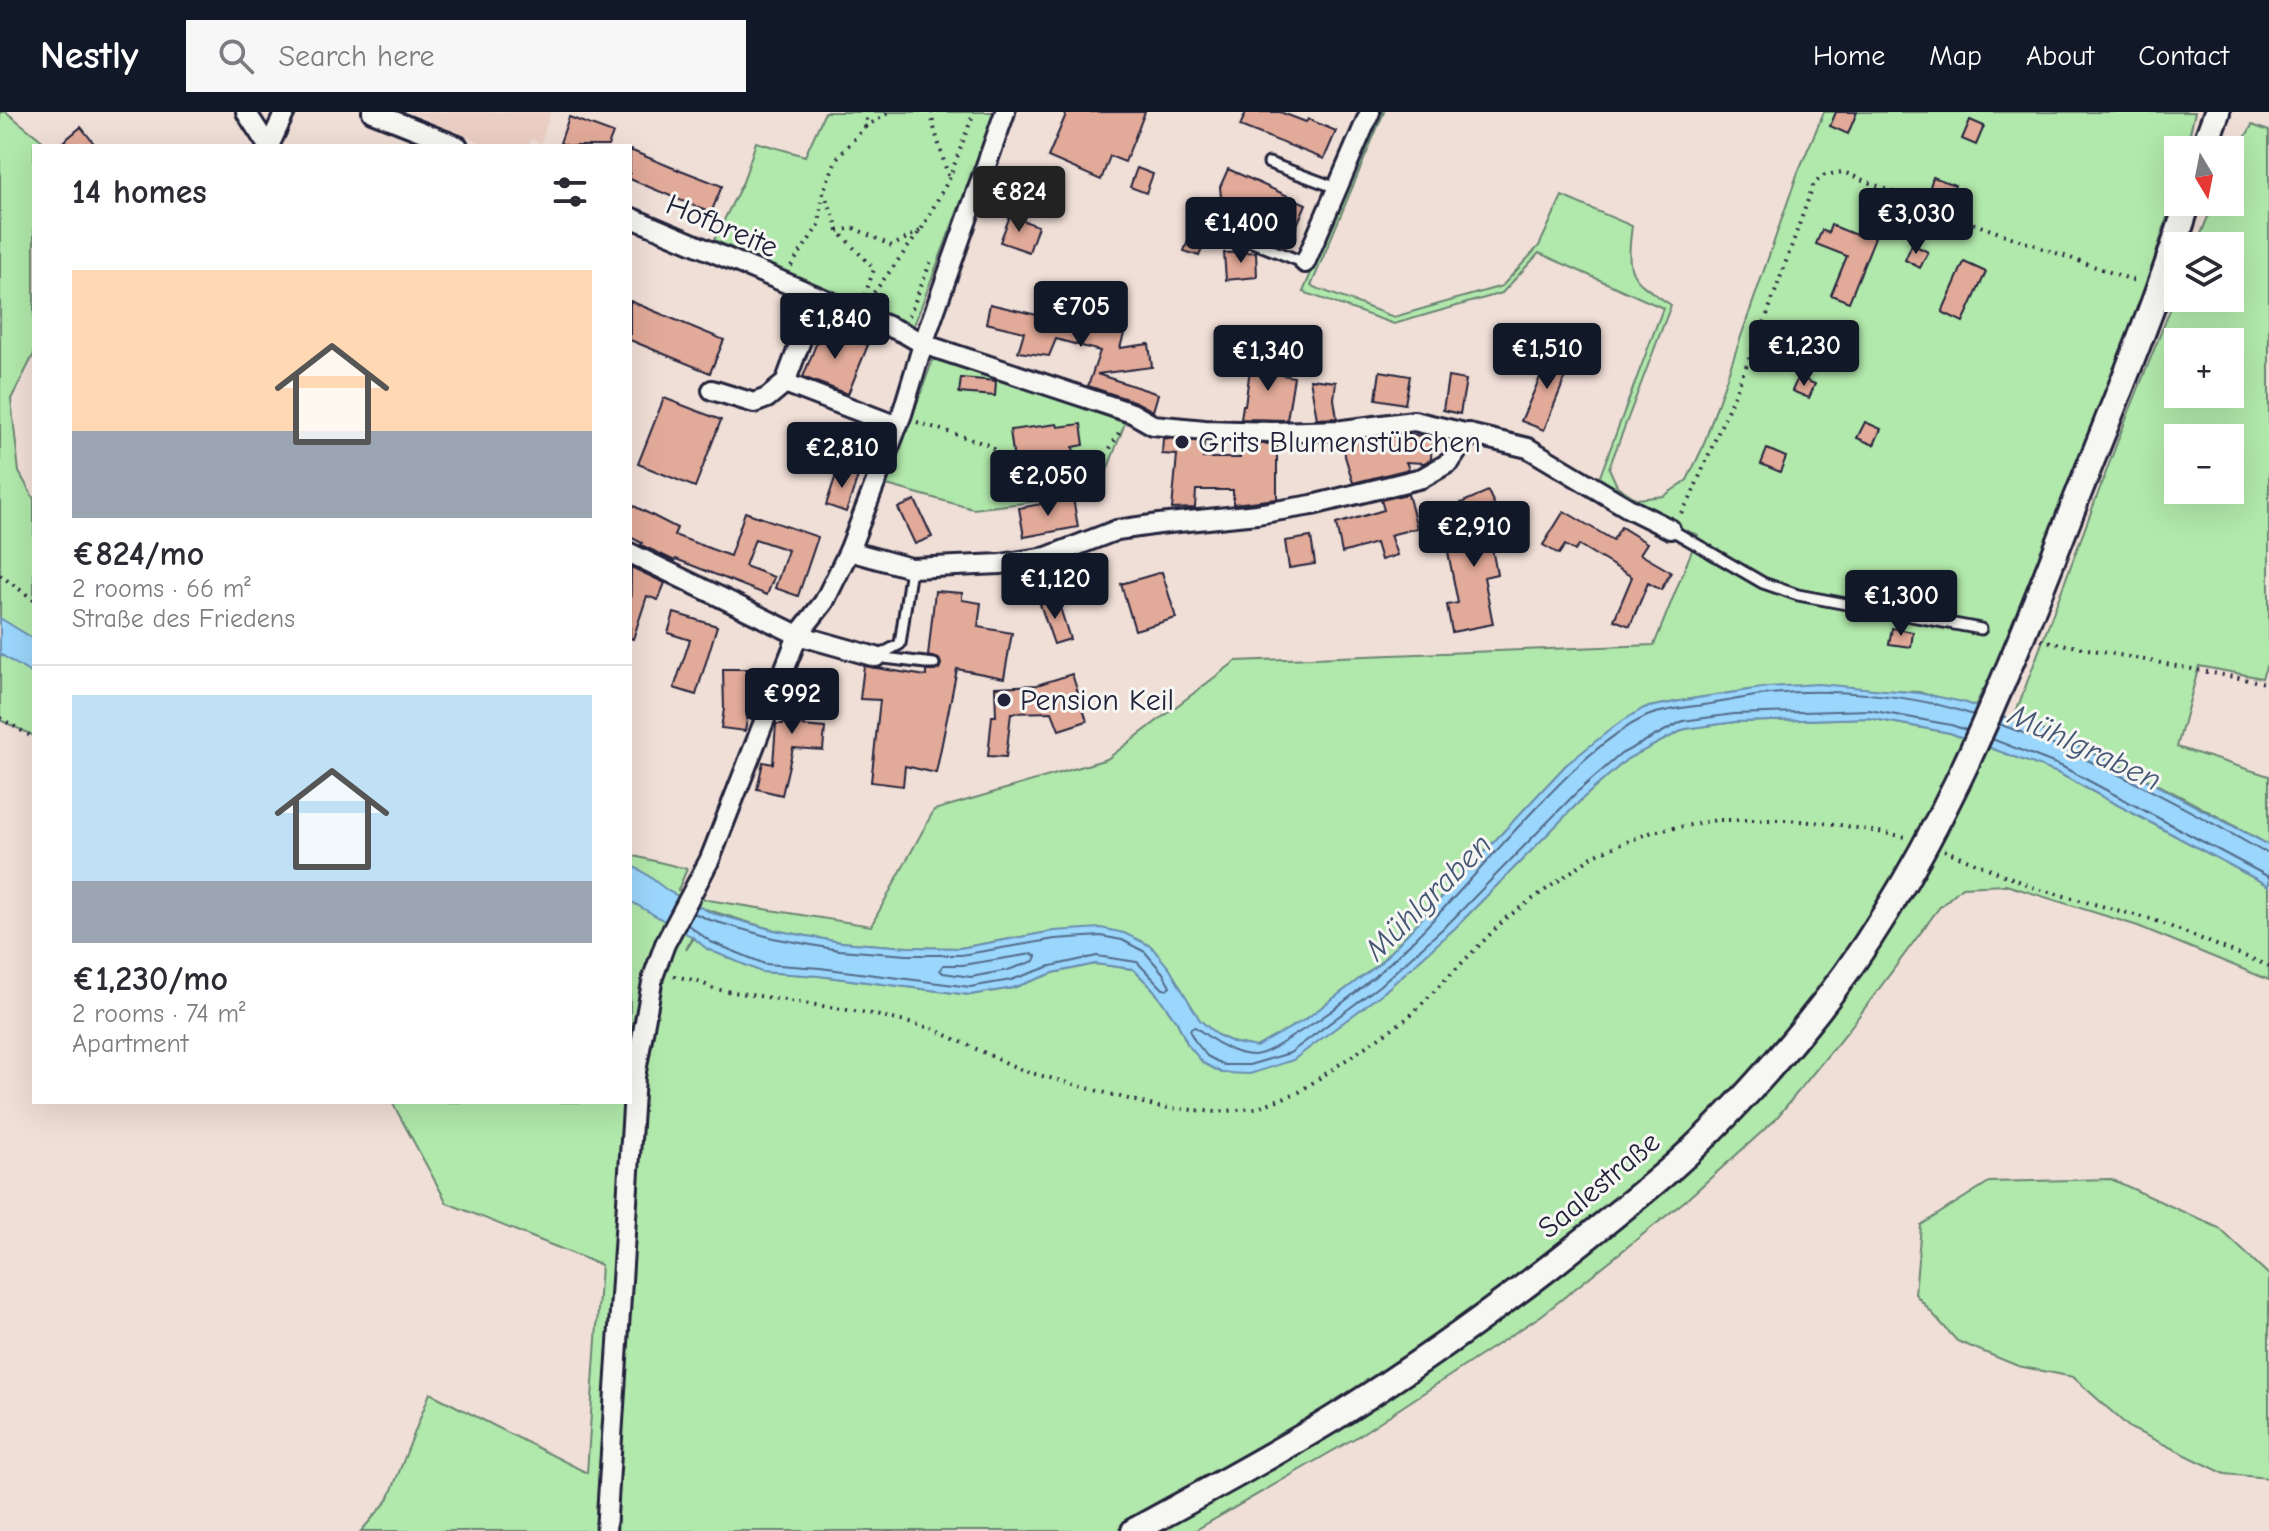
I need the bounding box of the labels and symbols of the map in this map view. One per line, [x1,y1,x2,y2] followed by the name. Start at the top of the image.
[2164,136,2244,216] north arrow
[972,166,1066,234] pin: €824
[661,187,783,265] street label: Hofbreite
[1851,188,1981,256] pin: €3,030
[1176,197,1306,265] pin: €1,400
[1034,281,1128,349] pin: €705
[770,293,900,361] pin: €1,840
[1739,320,1869,388] pin: €1,230
[1482,323,1612,391] pin: €1,510
[1203,325,1333,393] pin: €1,340
[777,422,907,490] pin: €2,810
[1198,425,1481,460] place label: Grits Blumenstübchen
[1173,433,1191,451] marker: Grits Blumenstübchen
[983,450,1113,518] pin: €2,050
[1409,501,1539,569] pin: €2,910
[990,553,1120,621] pin: €1,120
[1836,570,1966,638] pin: €1,300
[745,668,839,736] pin: €992
[1020,683,1174,718] place label: Pension Keil
[995,691,1013,709] marker: Pension Keil
[2002,695,2167,798] water label: Mühlgraben
[1356,826,1499,969] water label: Mühlgraben
[1531,1124,1667,1246] street label: Saalestraße

